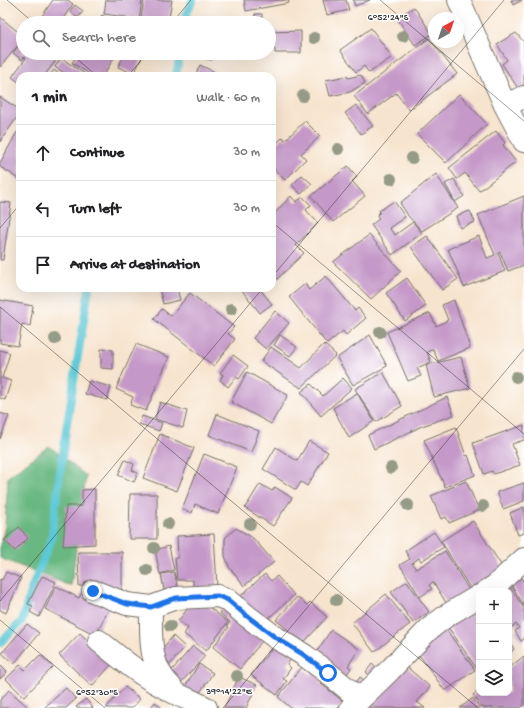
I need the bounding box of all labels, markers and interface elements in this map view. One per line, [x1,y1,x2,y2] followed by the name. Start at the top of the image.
[368,12,409,24] text: 6°52'24"S
[428,12,464,48] north arrow
[16,16,276,60] search box
[30,27,52,49] icon: search
[62,29,136,47] text: Search here
[32,88,67,108] text: 1 min
[197,91,260,106] text: Walk · 60 m
[32,142,54,164] icon: ahead
[70,144,124,162] text: Continue
[234,145,260,160] text: 30 m
[32,198,54,220] icon: left
[70,200,121,218] text: Turn left
[234,201,260,216] text: 30 m
[32,254,54,276] icon: arrive
[70,256,200,274] text: Arrive at destination
[84,582,102,600] route end
[476,588,512,696] map controls
[476,588,512,624] button: +
[476,624,512,660] button: −
[476,660,512,696] button: layers
[319,664,337,682] route start
[205,686,253,698] text: 39°14'22"E
[76,687,118,699] text: 6°52'30"S

